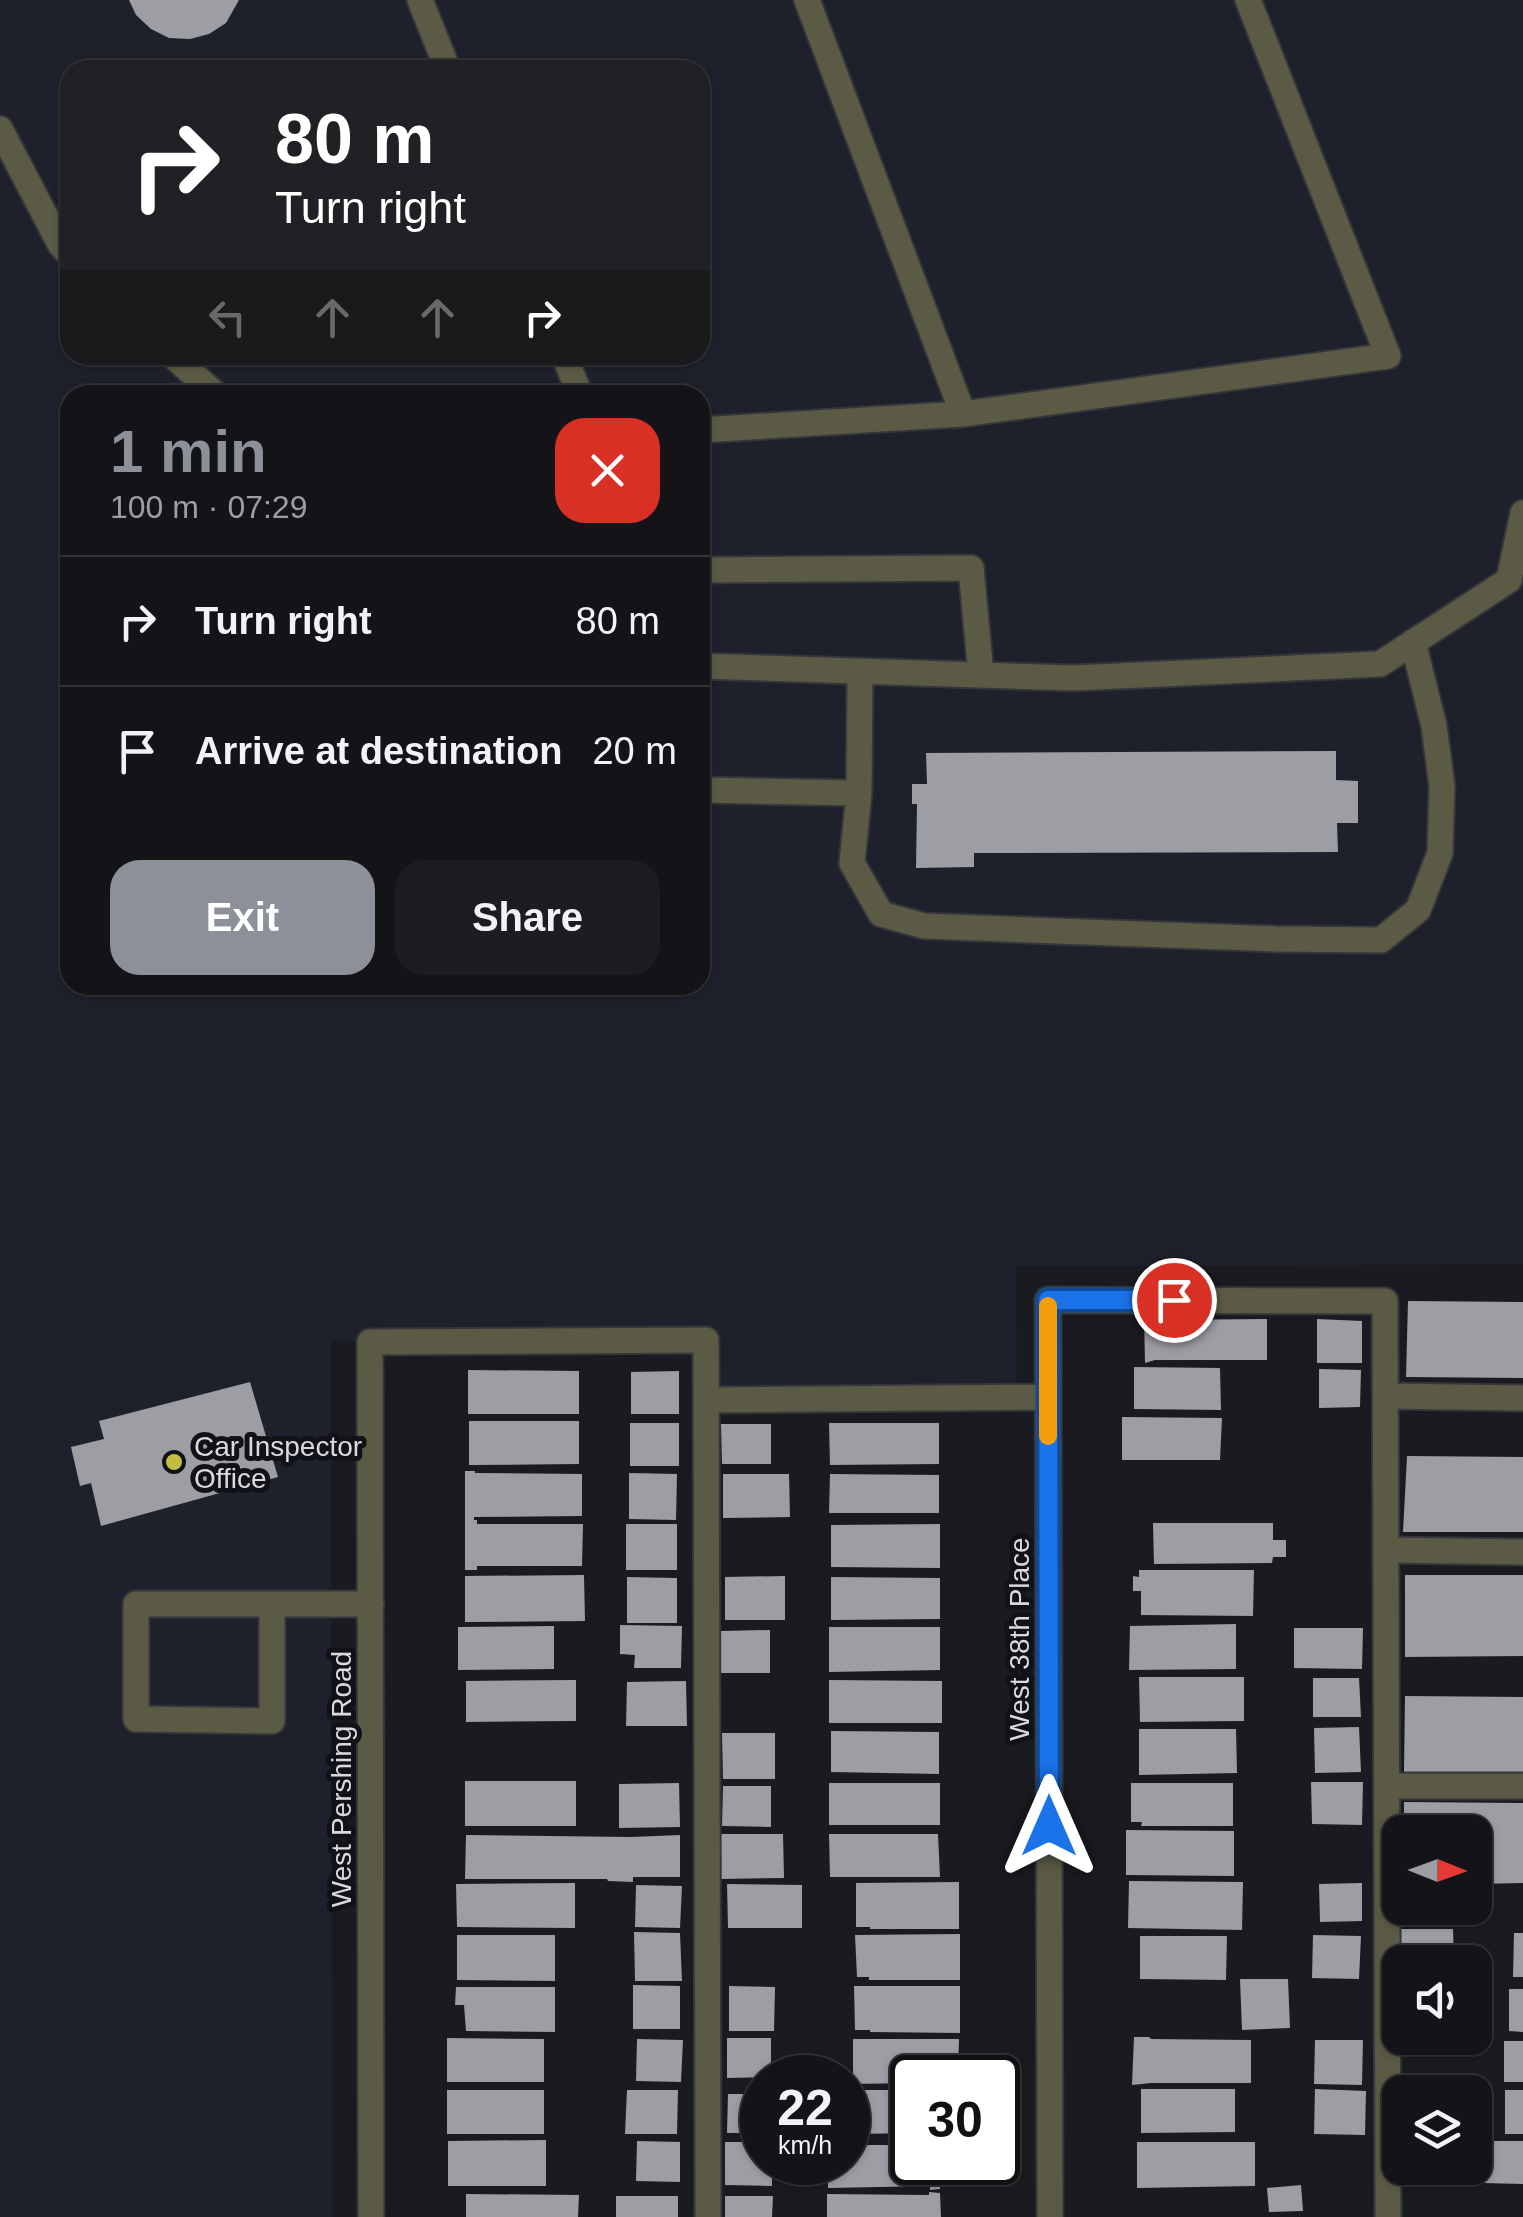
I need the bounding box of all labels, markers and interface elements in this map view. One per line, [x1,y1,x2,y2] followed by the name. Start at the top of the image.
[110,100,240,230] icon: right
[275,100,435,178] text: 80 m
[275,182,466,233] text: Turn right
[200,290,255,345] icon: left
[305,290,360,345] icon: ahead
[410,290,465,345] icon: ahead
[515,290,570,345] icon: right
[110,418,267,485] text: 1 min
[555,418,660,523] button: close
[110,489,307,525] text: 100 m · 07:29
[110,594,165,649] icon: right
[195,600,372,642] text: Turn right
[576,600,660,642] text: 80 m
[110,724,165,779] icon: arrive
[195,730,562,772] text: Arrive at destination
[592,730,677,772] text: 20 m
[110,860,375,975] button: Exit
[395,860,660,975] button: Share
[1132,1258,1217,1343] pin
[1147,1273,1202,1328] icon: arrive
[194,1431,362,1494] place label: Car Inspector Office
[163,1451,185,1473] marker: Car Inspector Office
[1004,1537,1035,1741] street label: West 38th Place
[326,1651,357,1907] street label: West Pershing Road
[997,1774,1101,1878] position arrow
[1382,1815,1492,1925] north arrow
[1382,1815,1492,2185] map controls
[1382,1945,1492,2055] button: sound
[890,2055,1020,2185] speed limit sign: 30
[1382,2075,1492,2185] button: layers
[777,2080,833,2136] text: 22
[778,2131,832,2159] text: km/h

